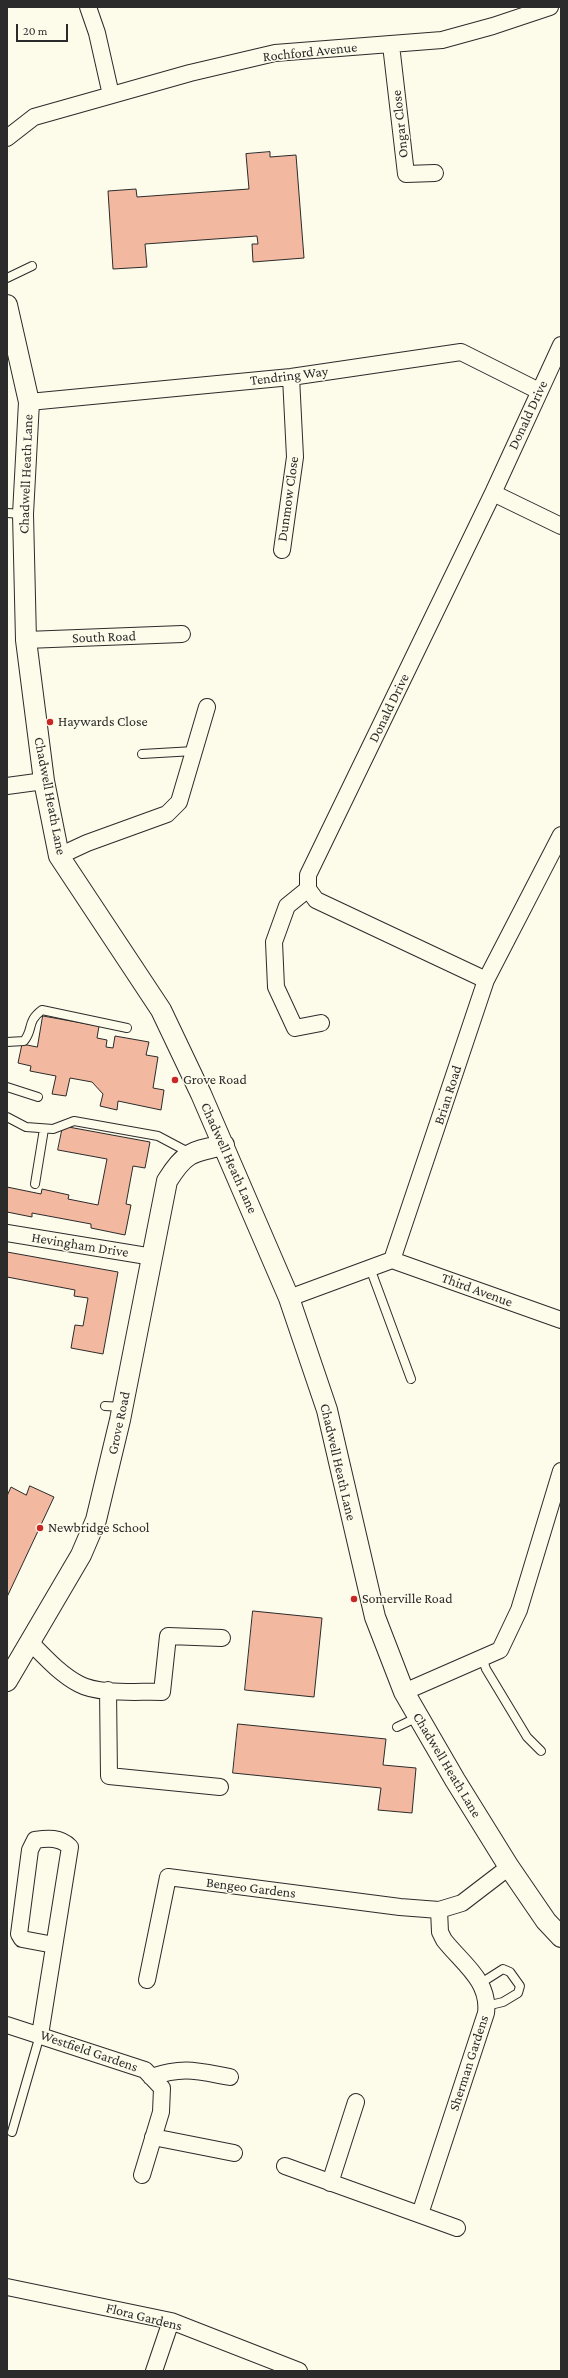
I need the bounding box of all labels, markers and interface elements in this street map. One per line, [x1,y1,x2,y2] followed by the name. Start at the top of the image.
[18,16,70,42] scale bar
[23,24,47,38] text: 20 m
[262,39,358,65] street label: Rochford Avenue
[388,89,412,159] street label: Ongar Close
[249,363,329,389] street label: Tendring Way
[505,378,551,452] street label: Donald Drive
[16,414,36,534] street label: Chadwell Heath Lane
[274,455,302,543] street label: Dunmow Close
[72,627,136,647] street label: South Road
[365,671,413,745] street label: Donald Drive
[58,714,148,730] place label: Haywards Close
[45,717,55,727] marker: Haywards Close
[30,736,70,856] street label: Chadwell Heath Lane
[431,1063,465,1127] street label: Brian Road
[183,1072,247,1088] place label: Grove Road
[170,1075,180,1085] marker: Grove Road
[197,1100,261,1216] street label: Chadwell Heath Lane
[30,1229,130,1261] street label: Hevingham Drive
[439,1269,515,1311] street label: Third Avenue
[104,1390,134,1456] street label: Grove Road
[316,1402,360,1522] street label: Chadwell Heath Lane
[48,1520,150,1536] place label: Newbridge School
[35,1523,45,1533] marker: Newbridge School
[362,1591,453,1607] place label: Somerville Road
[349,1594,359,1604] marker: Somerville Road
[409,1709,485,1821] street label: Chadwell Heath Lane
[205,1874,297,1902] street label: Bengeo Gardens
[446,2013,492,2113] street label: Sherman Gardens
[38,2026,140,2076] street label: Westfield Gardens
[104,2299,184,2335] street label: Flora Gardens

